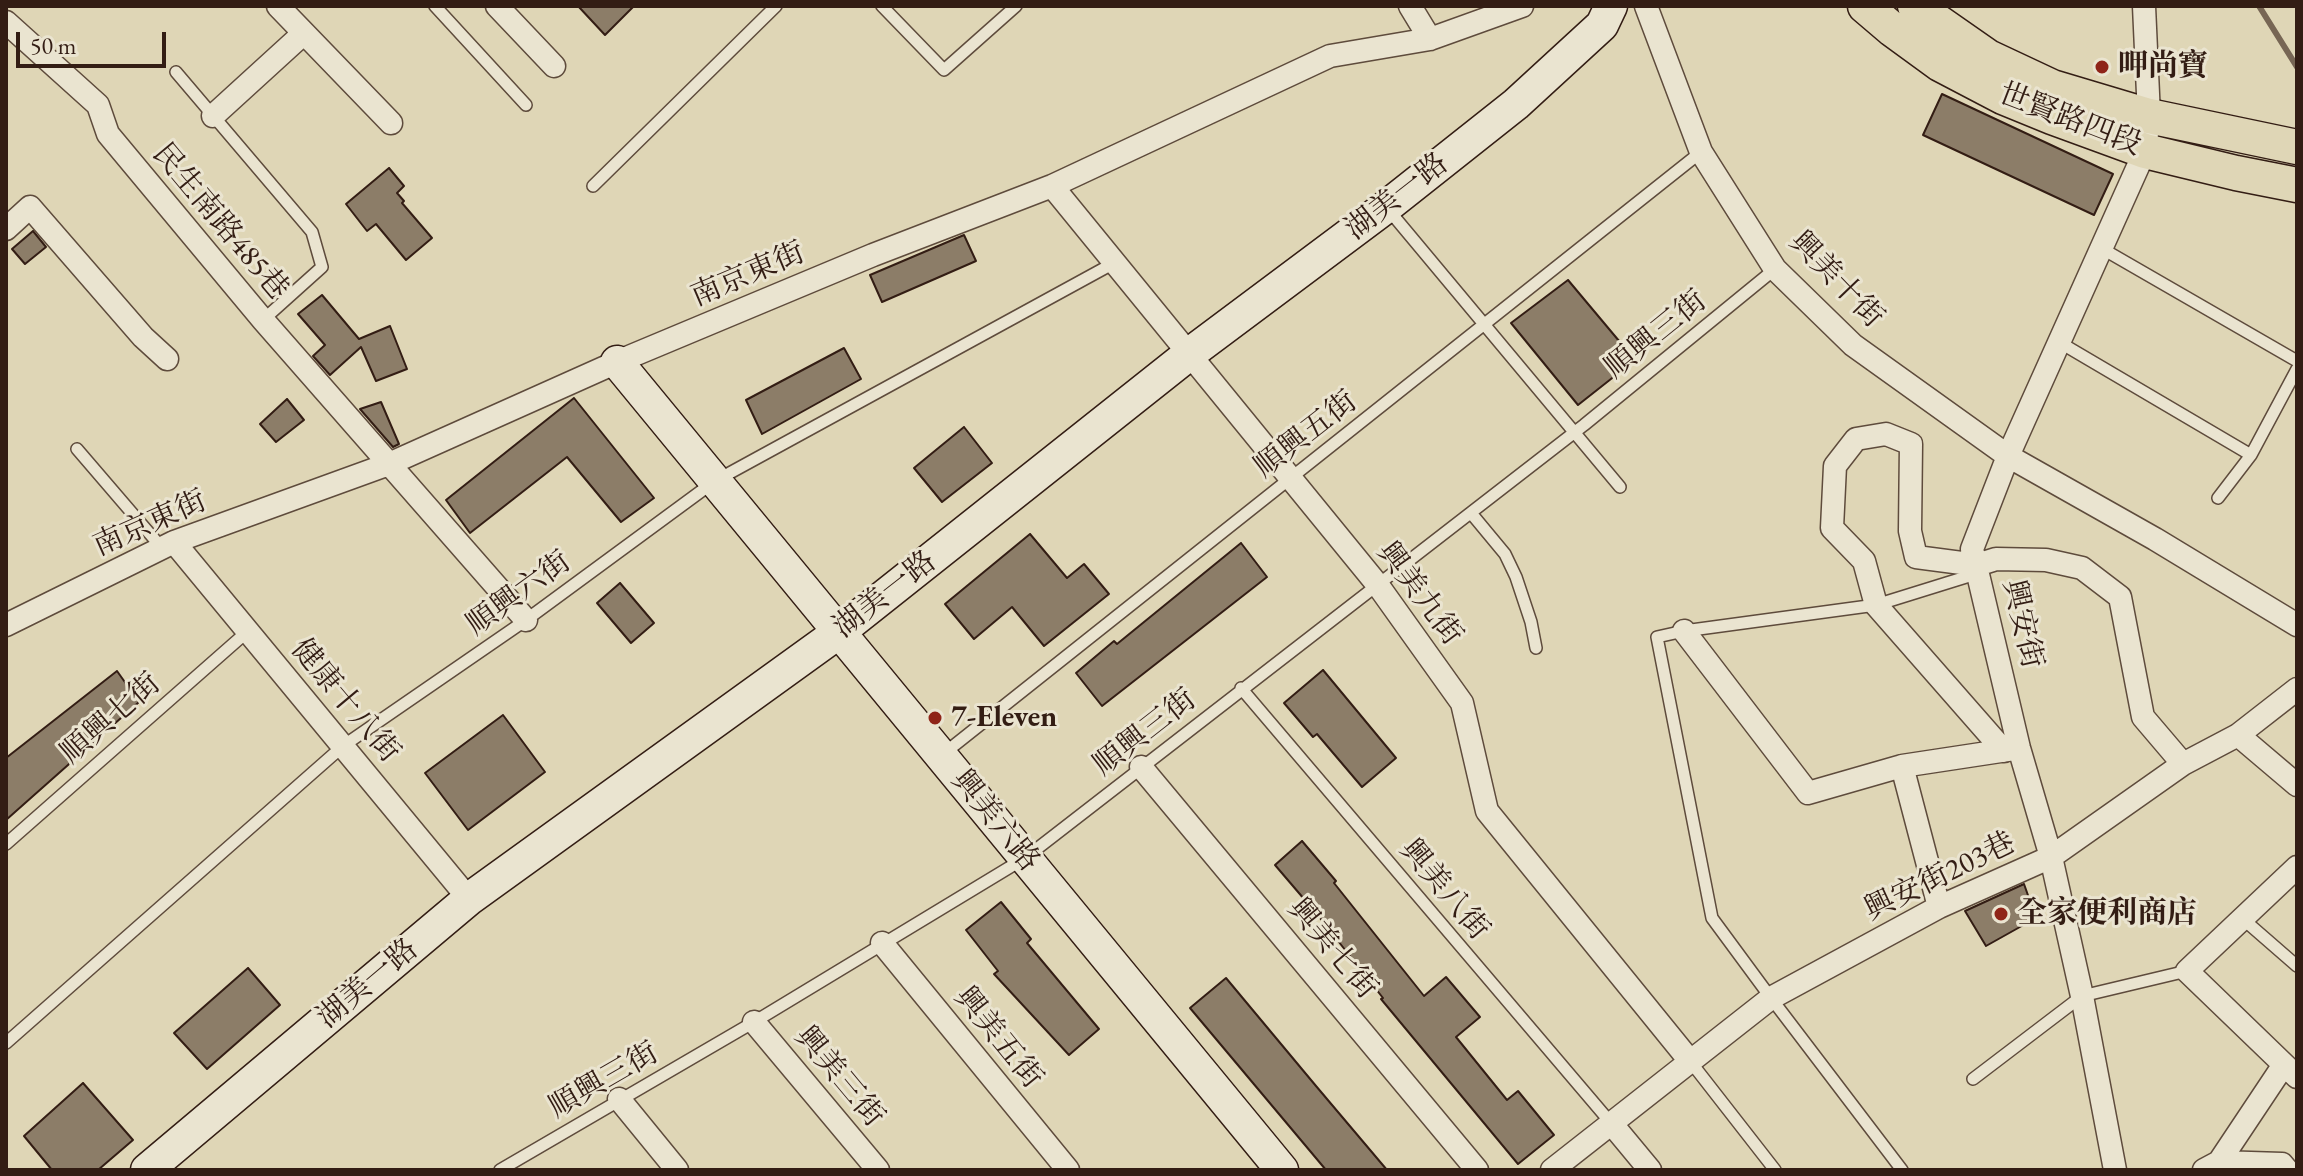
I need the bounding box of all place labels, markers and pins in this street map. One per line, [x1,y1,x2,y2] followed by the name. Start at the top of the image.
[2118,49,2208,85] place label: 呷尚寶
[2093,58,2111,76] marker: 呷尚寶
[951,700,1057,736] place label: 7-Eleven
[926,709,944,727] marker: 7-Eleven
[2017,896,2197,932] place label: 全家便利商店
[1992,905,2010,923] marker: 全家便利商店

